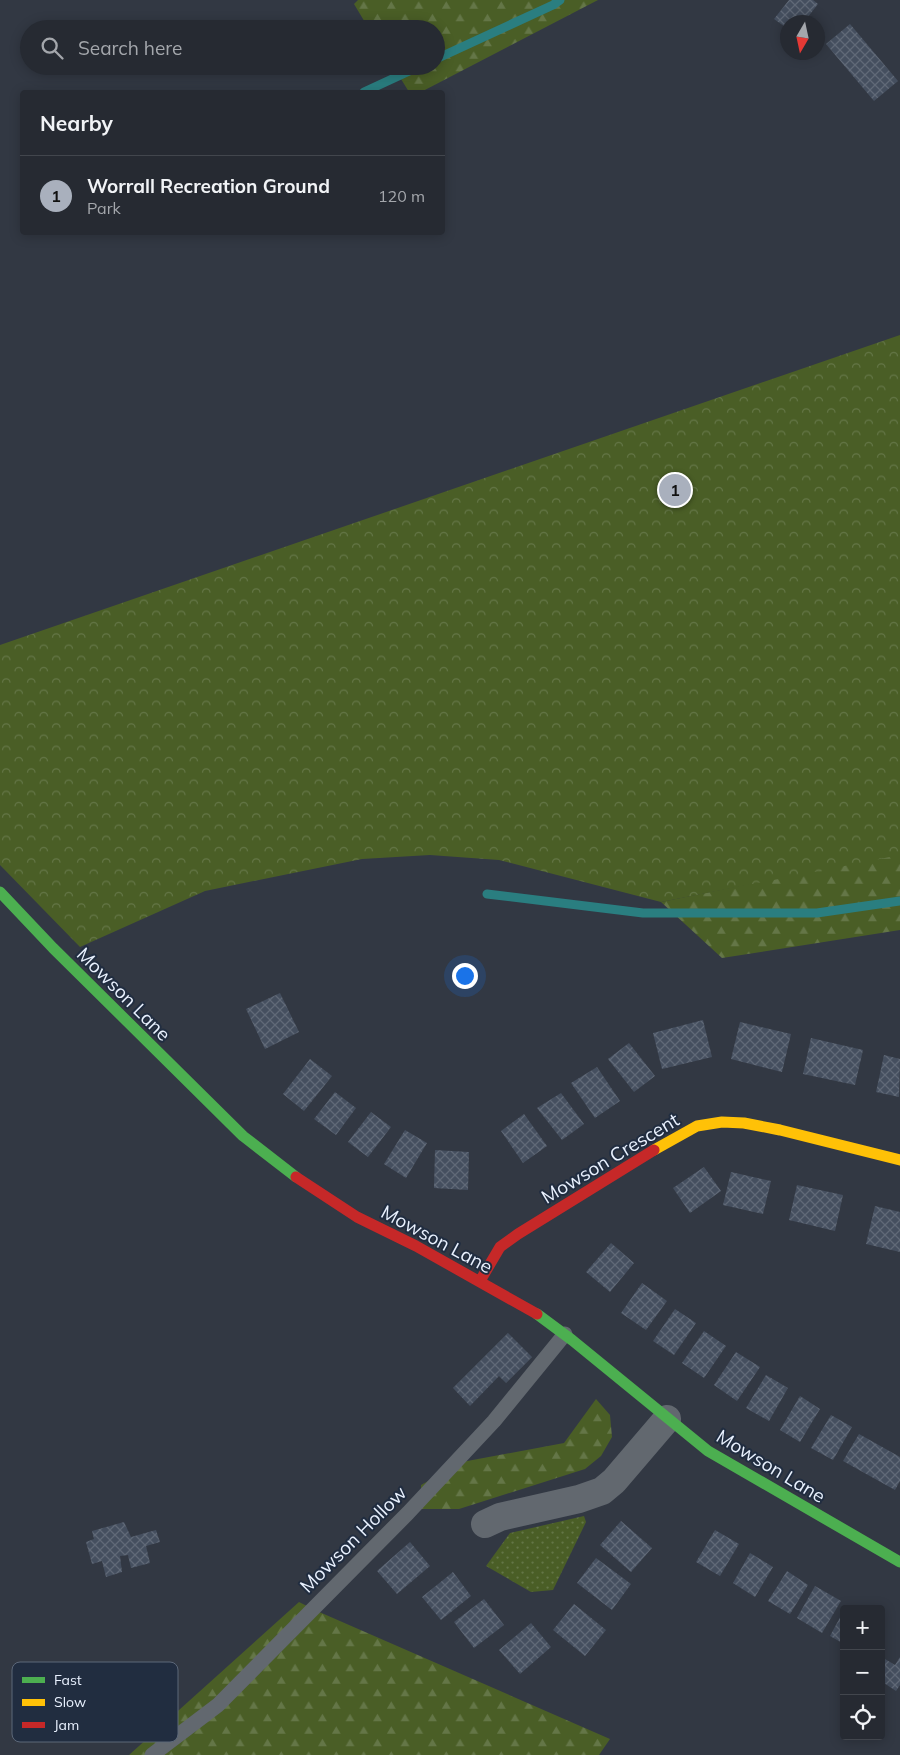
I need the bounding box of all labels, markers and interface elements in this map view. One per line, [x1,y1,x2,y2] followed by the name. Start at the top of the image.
[780,15,825,60] north arrow
[20,20,445,75] search box
[38,34,66,62] icon: search
[78,36,182,60] text: Search here
[40,110,113,136] text: Nearby
[87,174,330,198] text: Worrall Recreation Ground
[51,186,61,206] text: 1
[378,186,425,206] text: 120 m
[87,198,121,218] text: Park
[659,471,691,509] pin: 1
[72,942,176,1046] street label: Mowson Lane
[452,963,478,989] your location
[537,1107,684,1209] street label: Mowson Crescent
[377,1200,497,1278] street label: Mowson Lane
[712,1424,830,1508] street label: Mowson Lane
[295,1481,411,1597] street label: Mowson Hollow
[840,1605,885,1740] map controls
[840,1605,885,1650] button: +
[840,1650,885,1695] button: −
[12,1662,178,1742] legend
[54,1671,82,1689] text: Fast
[54,1693,86,1711] text: Slow
[840,1695,885,1740] button: locate
[54,1716,79,1734] text: Jam

